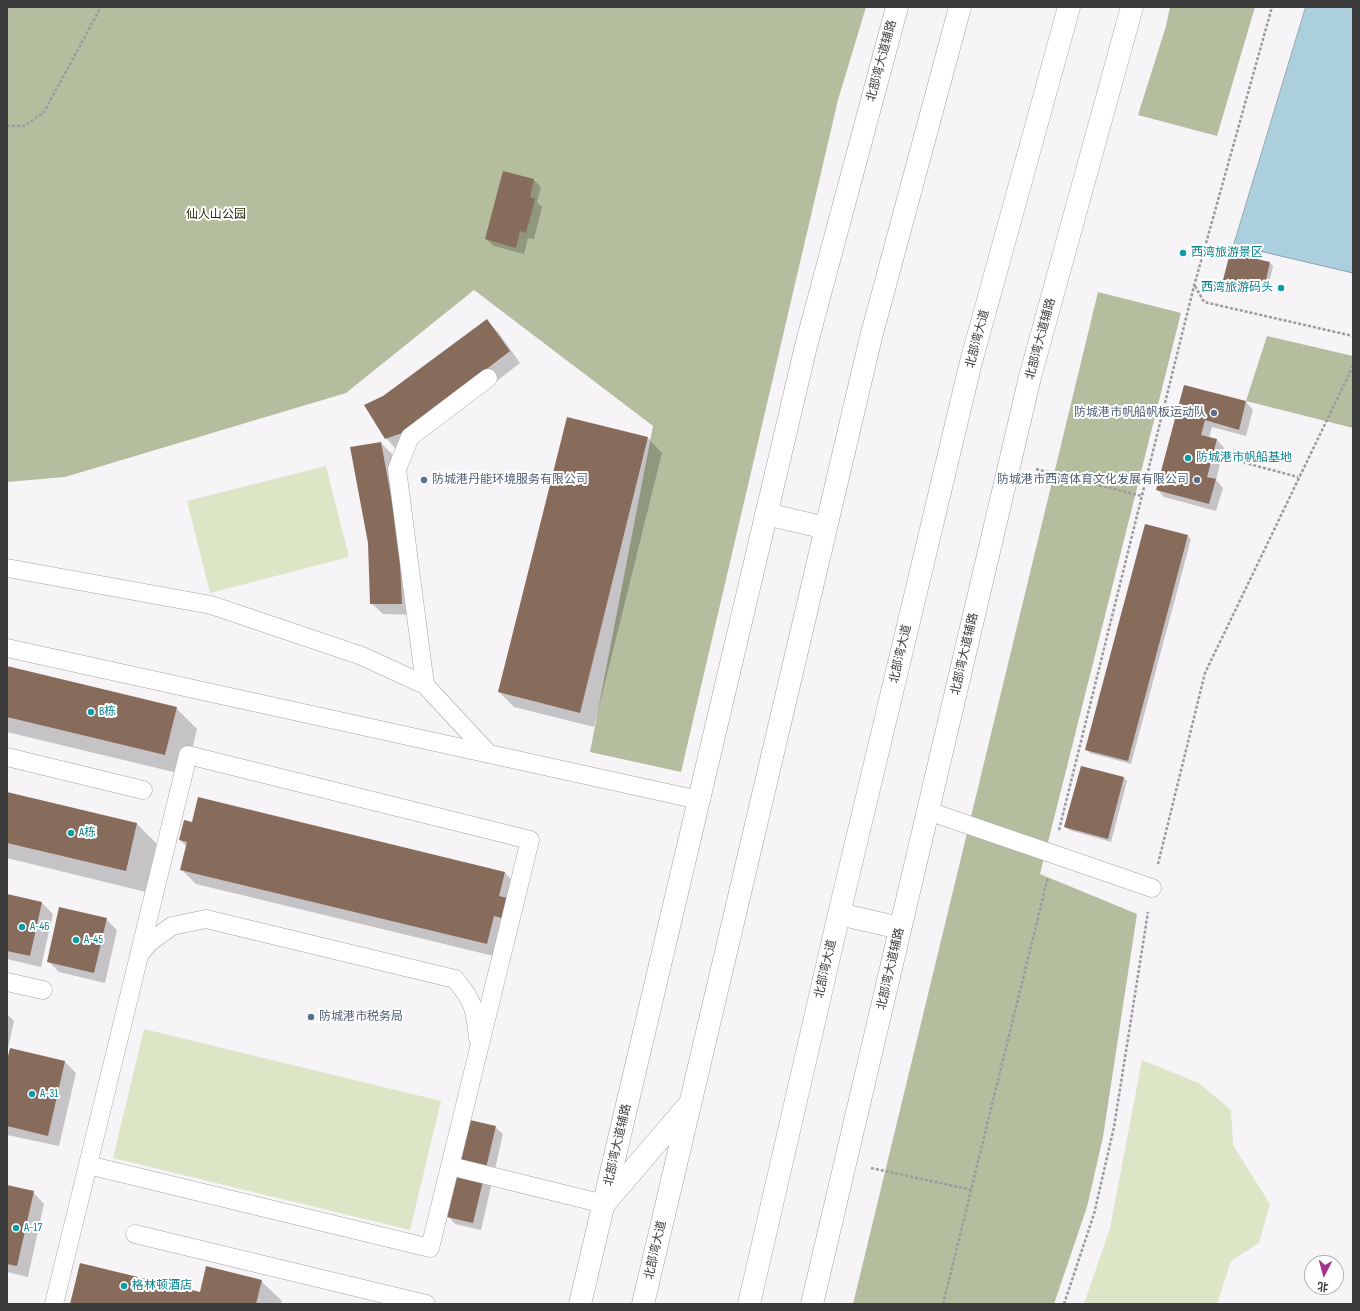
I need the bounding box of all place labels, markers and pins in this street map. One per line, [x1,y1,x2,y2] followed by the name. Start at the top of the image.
[1191,246,1263,260] place label: 西湾旅游景区
[1178,248,1188,258] marker: 西湾旅游景区
[1201,281,1273,295] place label: 西湾旅游码头
[1276,283,1286,293] marker: 西湾旅游码头
[1074,406,1206,420] place label: 防城港市帆船帆板运动队
[1209,408,1219,418] marker: 防城港市帆船帆板运动队
[1196,451,1292,465] place label: 防城港市帆船基地
[1183,453,1193,463] marker: 防城港市帆船基地
[432,473,588,487] place label: 防城港丹能环境服务有限公司
[997,473,1189,487] place label: 防城港市西湾体育文化发展有限公司
[419,475,429,485] marker: 防城港丹能环境服务有限公司
[1192,475,1202,485] marker: 防城港市西湾体育文化发展有限公司
[99,705,116,719] place label: B栋
[86,707,96,717] marker: B栋
[79,826,96,840] place label: A栋
[66,828,76,838] marker: A栋
[30,920,50,934] place label: A-46
[17,922,27,932] marker: A-46
[84,933,103,947] place label: A-45
[71,935,81,945] marker: A-45
[319,1010,403,1024] place label: 防城港市税务局
[306,1012,316,1022] marker: 防城港市税务局
[40,1087,59,1101] place label: A-31
[27,1089,37,1099] marker: A-31
[24,1221,42,1235] place label: A-17
[11,1223,21,1233] marker: A-17
[132,1279,192,1293] place label: 格林顿酒店
[119,1281,129,1291] marker: 格林顿酒店

